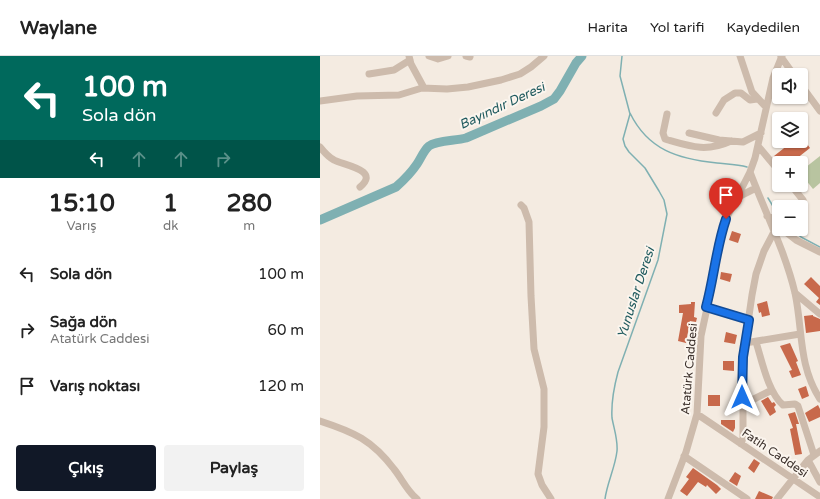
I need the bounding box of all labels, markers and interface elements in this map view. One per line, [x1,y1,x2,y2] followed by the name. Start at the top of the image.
[20,17,97,39] text: Waylane
[587,19,628,36] text: Harita
[650,19,704,36] text: Yol tarifi
[726,19,800,36] text: Kaydedilen
[772,68,808,236] map controls
[772,68,808,104] button: sound
[82,70,168,104] text: 100 m
[16,72,68,124] icon: left
[457,78,549,133] water label: Bayındır Deresi
[82,104,157,126] text: Sola dön
[772,112,808,148] button: layers
[86,148,108,170] icon: left
[128,148,150,170] icon: ahead
[170,148,192,170] icon: ahead
[212,148,234,170] icon: right
[772,156,808,192] button: +
[709,178,743,219] pin
[715,184,737,206] icon: arrive
[48,189,115,218] text: 15:10
[163,189,178,218] text: 1
[227,189,272,218] text: 280
[772,200,808,236] button: −
[66,218,97,234] text: Varış
[163,218,178,234] text: dk
[243,218,255,234] text: m
[614,244,659,341] water label: Yunuslar Deresi
[16,263,38,285] icon: left
[50,265,112,283] text: Sola dön
[258,265,304,283] text: 100 m
[50,313,117,331] text: Sağa dön
[16,319,38,341] icon: right
[267,321,304,339] text: 60 m
[678,323,700,415] street label: Atatürk Caddesi
[50,331,149,347] text: Atatürk Caddesi
[16,375,38,397] icon: arrive
[721,376,763,418] position arrow
[50,377,140,395] text: Varış noktası
[258,377,304,395] text: 120 m
[739,426,811,480] street label: Fatih Caddesi
[16,445,156,491] button: Çıkış
[164,445,304,491] button: Paylaş

